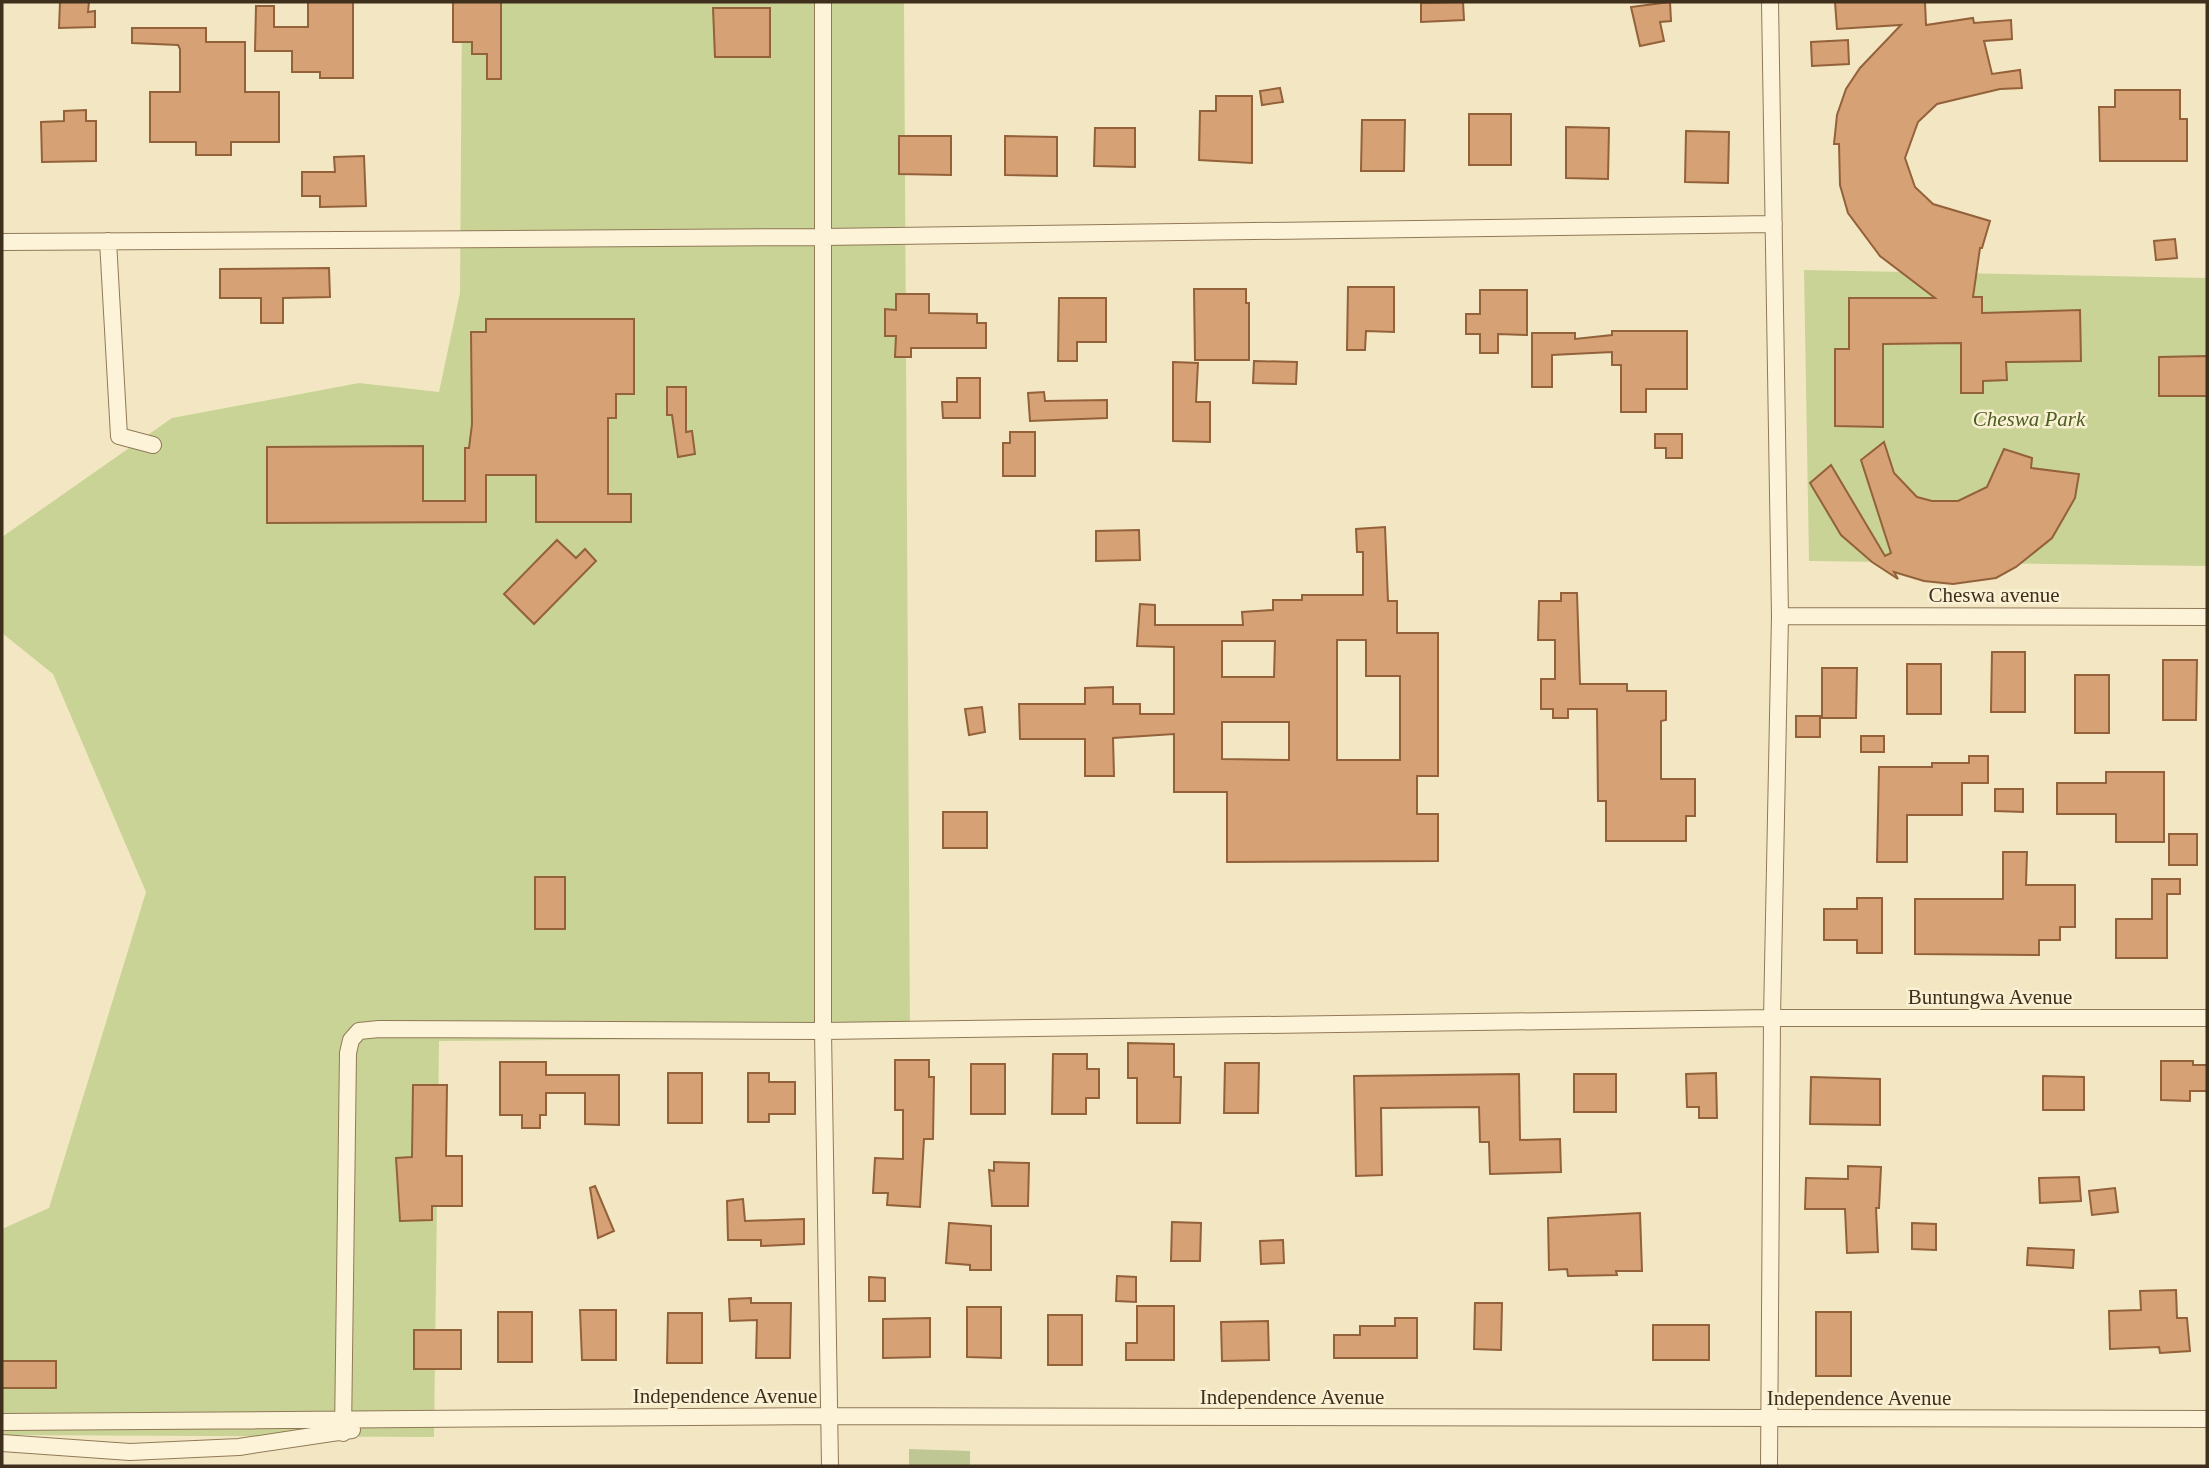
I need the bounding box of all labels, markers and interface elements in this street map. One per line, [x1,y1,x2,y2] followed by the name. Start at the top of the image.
[1973,407,2086,431] park label: Cheswa Park
[1928,583,2060,607] street label: Cheswa avenue
[1908,985,2072,1009] street label: Buntungwa Avenue
[633,1384,817,1408] street label: Independence Avenue
[1200,1385,1384,1409] street label: Independence Avenue
[1767,1386,1951,1410] street label: Independence Avenue

